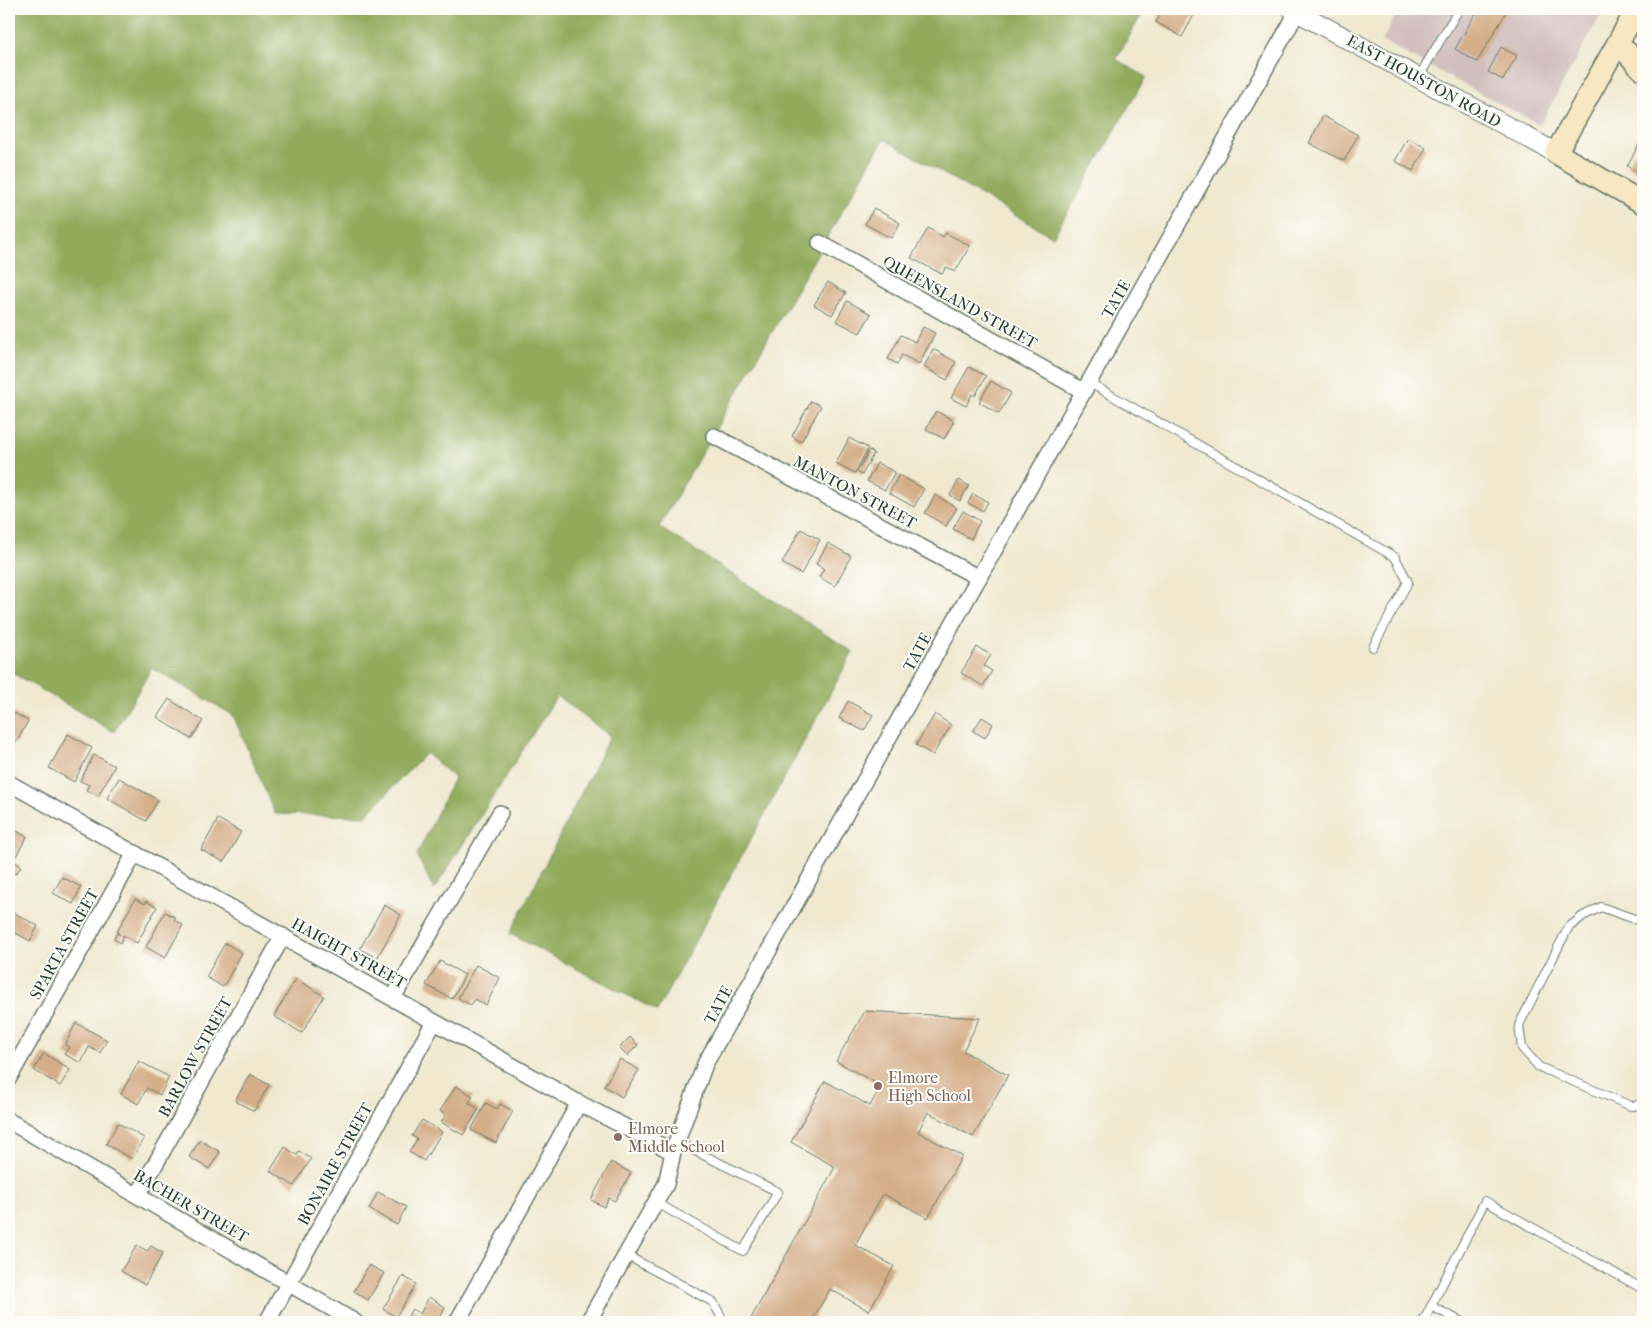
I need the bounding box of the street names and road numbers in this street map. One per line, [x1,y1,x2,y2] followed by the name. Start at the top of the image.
[1344,31,1504,131] street label: EAST HOUSTON ROAD
[880,252,1041,352] street label: QUEENSLAND STREET
[1098,276,1135,321] street label: TATE
[790,451,920,533] street label: MANTON STREET
[899,629,935,675] street label: TATE
[26,885,102,1003] street label: SPARTA STREET
[288,914,410,993] street label: HAIGHT STREET
[700,982,736,1028] street label: TATE
[154,993,236,1120] street label: BARLOW STREET
[293,1099,377,1229] street label: BONAIRE STREET
[130,1165,252,1247] street label: BACHER STREET

